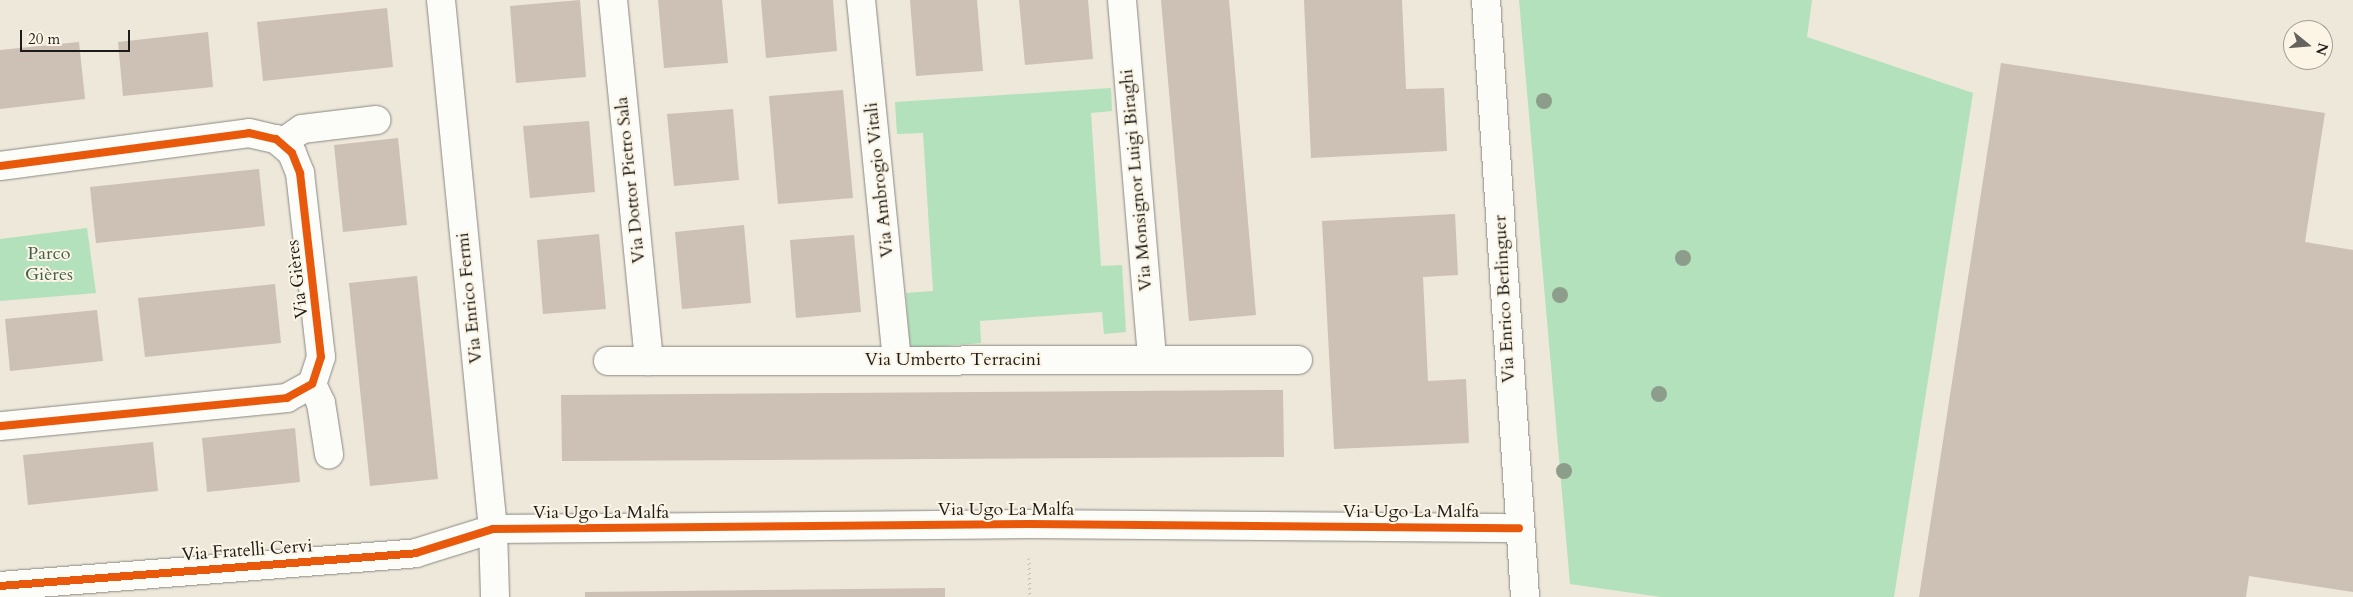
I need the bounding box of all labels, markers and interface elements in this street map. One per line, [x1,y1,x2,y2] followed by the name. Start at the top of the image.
[22,20,132,52] scale bar
[2283,20,2333,70] north arrow
[28,29,60,49] text: 20 m
[2311,41,2333,58] text: N
[1117,68,1157,292] street label: Via Monsignor Luigi Biraghi
[611,96,651,264] street label: Via Dottor Pietro Sala
[861,101,899,259] street label: Via Ambrogio Vitali
[1490,214,1520,384] street label: Via Enrico Berlinguer
[452,231,488,365] street label: Via Enrico Fermi
[282,238,314,320] street label: Via Gières
[25,244,73,286] park label: Parco Gières
[865,349,1041,371] street label: Via Umberto Terracini
[938,499,1074,521] street label: Via Ugo La Malfa
[1343,501,1479,523] street label: Via Ugo La Malfa
[533,502,669,524] street label: Via Ugo La Malfa
[181,536,313,566] street label: Via Fratelli Cervi

